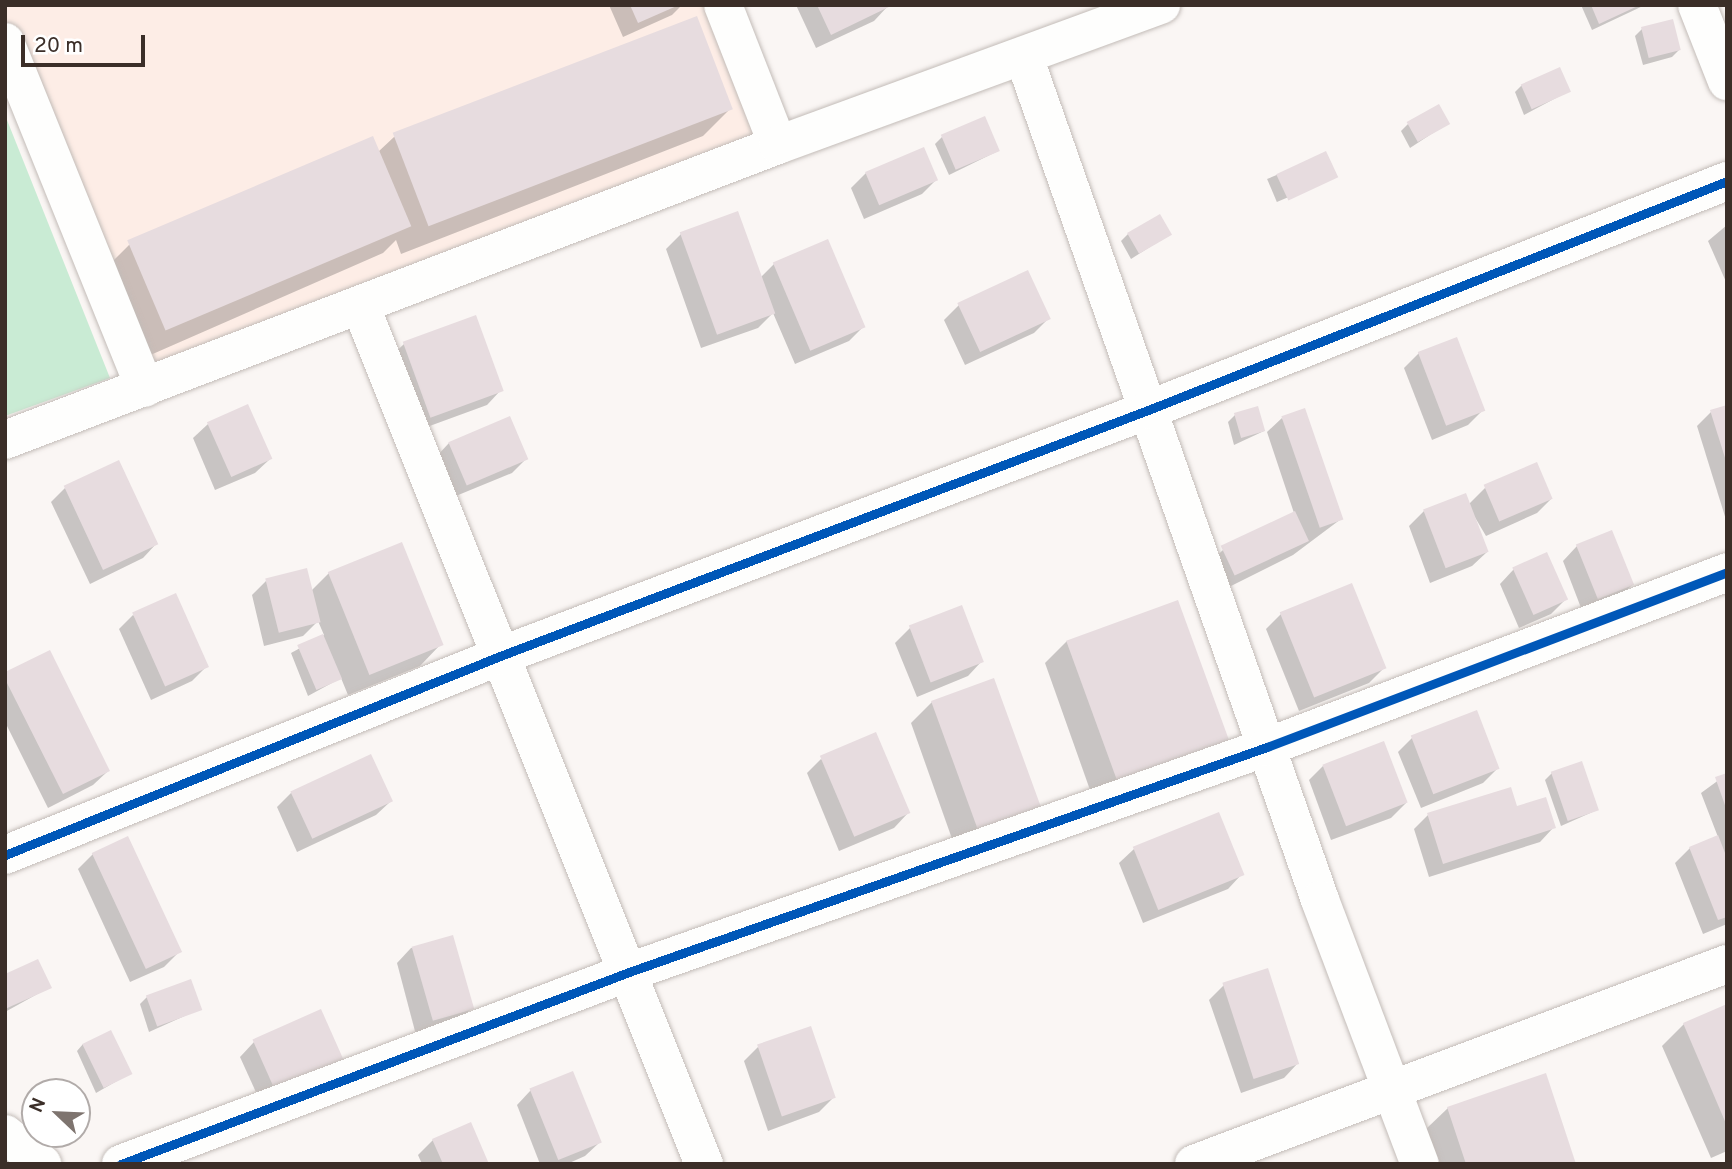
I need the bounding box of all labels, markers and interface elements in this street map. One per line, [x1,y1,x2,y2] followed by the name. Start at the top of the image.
[24,21,149,65] scale bar
[34,33,83,60] text: 20 m
[21,1078,91,1148] north arrow
[25,1095,52,1117] text: N

